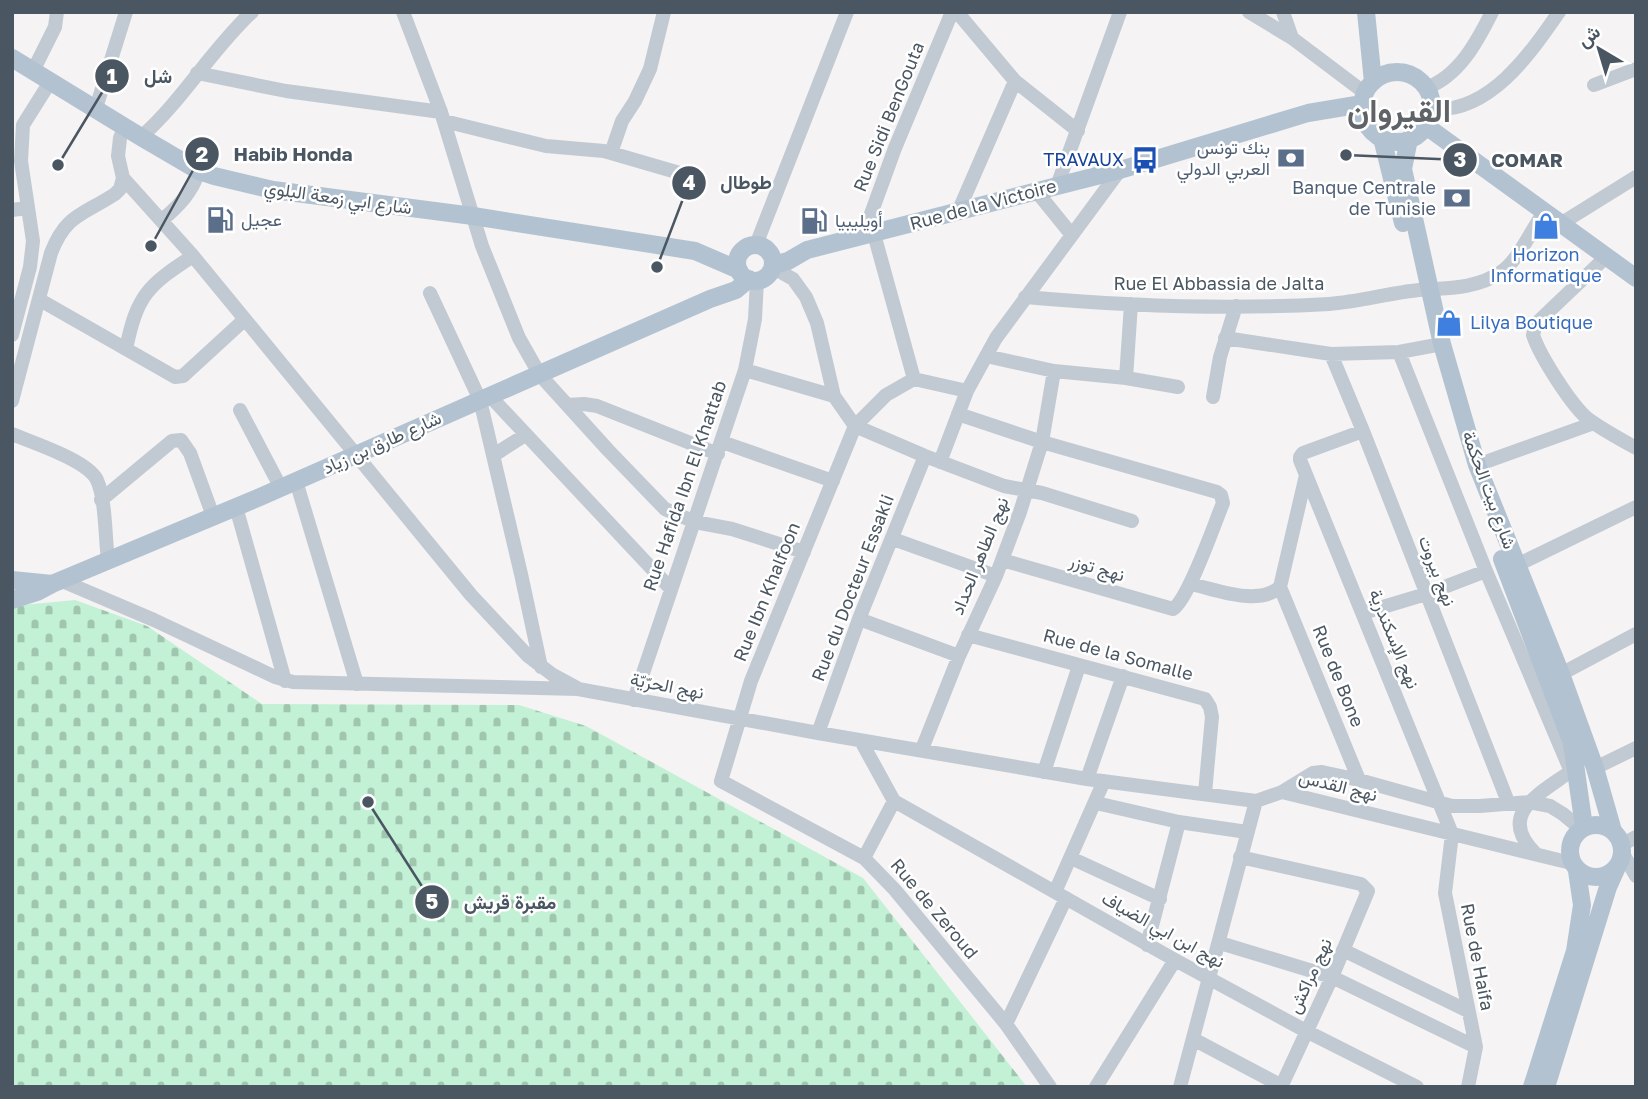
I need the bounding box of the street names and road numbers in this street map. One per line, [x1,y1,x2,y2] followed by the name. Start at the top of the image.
[848,38,928,195] street label: Rue Sidi BenGouta
[907,174,1058,234] street label: Rue de la Victoire
[262,176,413,223] street label: شارع ابي زمعة البلوي
[1114,272,1324,294] street label: Rue El Abbassia de Jalta
[638,378,730,594] street label: Rue Hafida Ibn El Khattab
[319,406,445,480] street label: شارع طارق بن زياد
[1456,428,1522,552] street label: شارع بيت الحكمة
[806,491,898,684] street label: Rue du Docteur Essakli
[945,493,1015,619] street label: نهج الطاهر الحداد
[728,519,804,664] street label: Rue Ibn Khalfoon
[1413,532,1461,610] street label: نهج بيروت
[1066,548,1127,587] street label: نهج توزر
[1363,586,1425,692] street label: نهج الإسكندرية
[1308,621,1369,730] street label: Rue de Bone
[1041,623,1196,685] street label: Rue de la Somalle
[628,667,706,705] street label: نهج الحرّيّة
[1296,765,1380,807] street label: نهج القدس
[886,854,983,963] street label: Rue de Zeroud
[1096,886,1229,976] street label: نهج ابن ابي الضياف
[1457,901,1499,1012] street label: Rue de Haifa
[1282,934,1338,1018] street label: نهج مراكش

